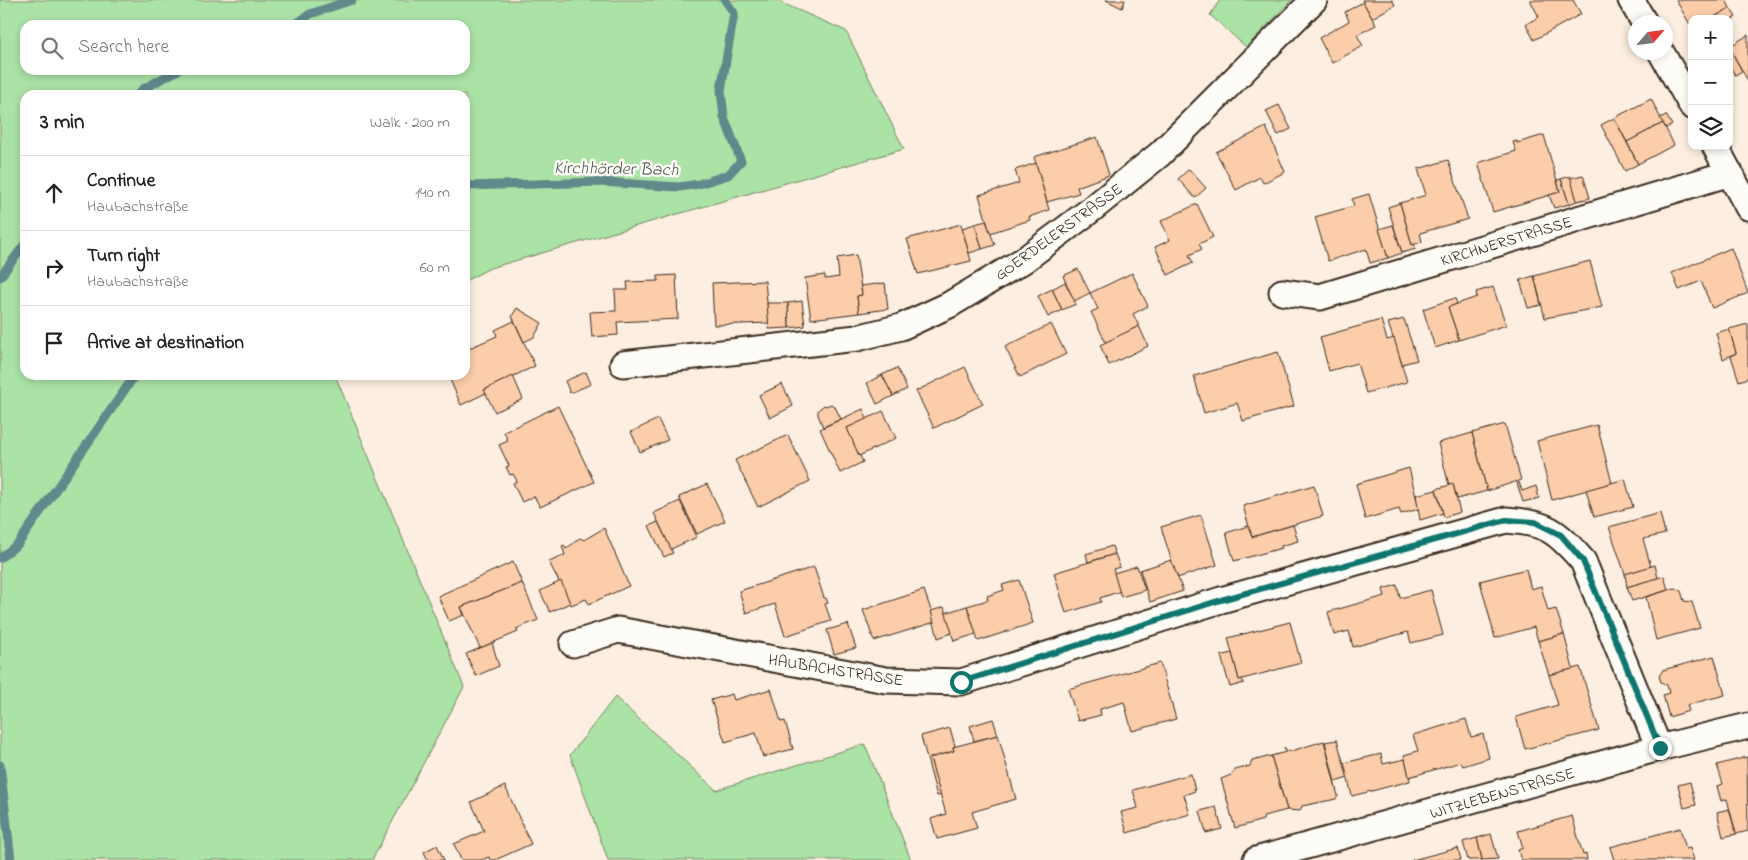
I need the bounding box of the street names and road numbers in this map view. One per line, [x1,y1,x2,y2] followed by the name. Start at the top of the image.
[990,178,1128,287] street label: GOERDELERSTRASSE
[1438,211,1575,273] street label: KIRCHNERSTRASSE
[766,648,905,693] street label: HAUBACHSTRASSE
[1427,762,1578,826] street label: WITZLEBENSTRASSE

